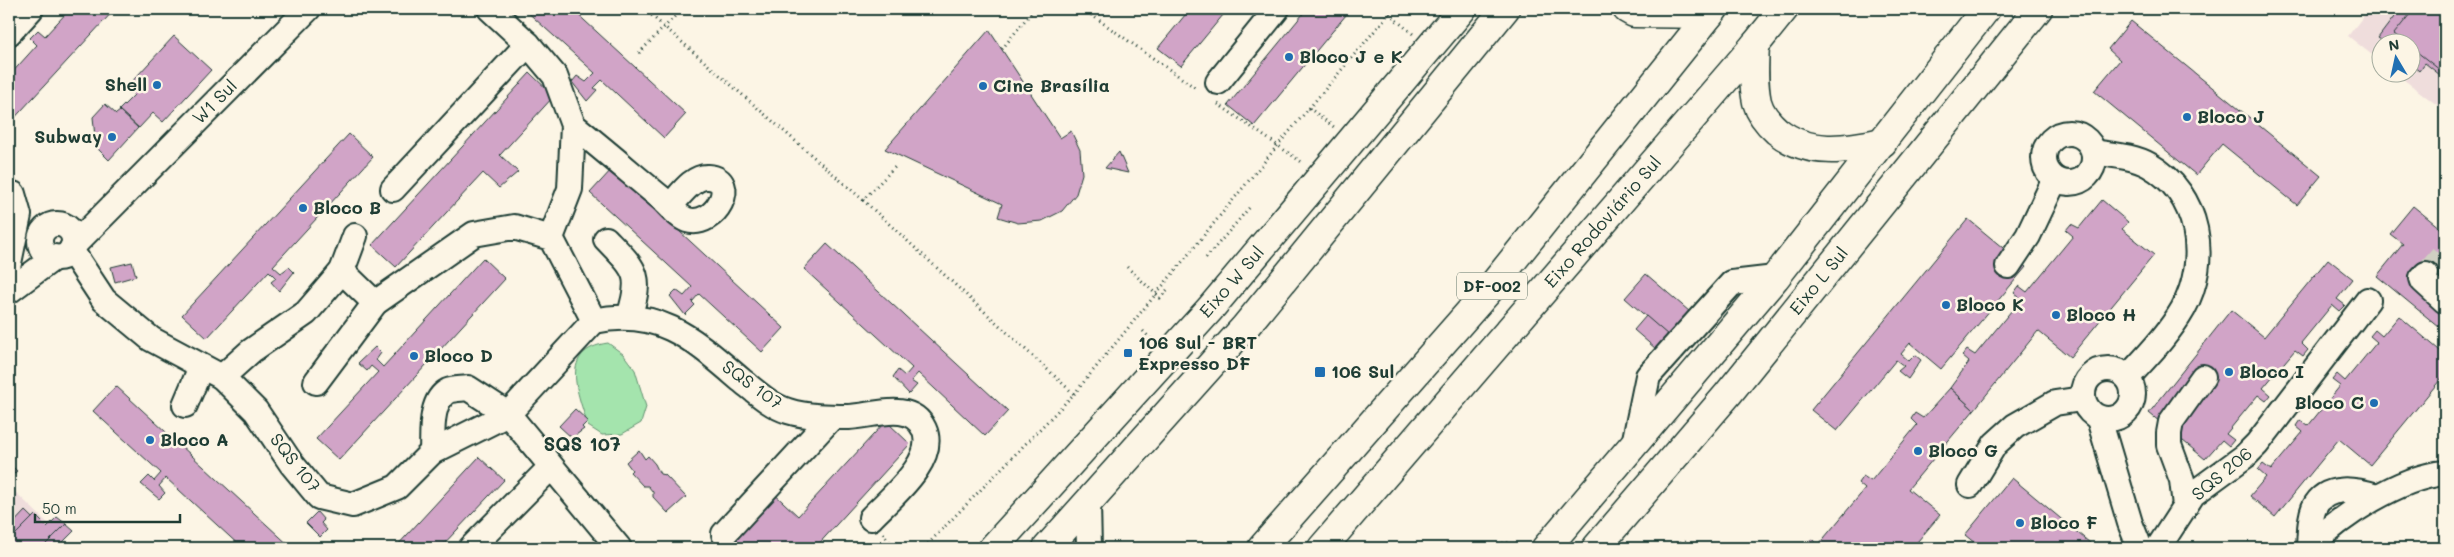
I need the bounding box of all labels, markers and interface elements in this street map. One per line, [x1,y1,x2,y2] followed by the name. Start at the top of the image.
[2372,32,2422,82] north arrow
[2387,34,2401,55] text: N
[1299,44,1403,68] place label: Bloco J e K
[1283,51,1295,63] marker: Bloco J e K
[105,72,147,96] place label: Shell
[993,73,1110,97] place label: Cine Brasília
[187,74,242,129] street label: W1 Sul
[151,79,163,91] marker: Shell
[977,80,989,92] marker: Cine Brasília
[2197,104,2265,128] place label: Bloco J
[2181,111,2193,123] marker: Bloco J
[34,124,102,148] place label: Subway
[106,131,118,143] marker: Subway
[1538,150,1666,292] street label: Eixo Rodoviário Sul
[313,195,381,219] place label: Bloco B
[297,202,309,214] marker: Bloco B
[1193,240,1269,322] street label: Eixo W Sul
[1783,241,1853,319] street label: Eixo L Sul
[1457,272,1527,300] road number: DF-002
[1956,292,2024,316] place label: Bloco K
[1940,299,1952,311] marker: Bloco K
[2066,302,2137,326] place label: Bloco H
[2050,309,2062,321] marker: Bloco H
[1138,330,1258,375] place label: 106 Sul - BRT Expresso DF
[424,343,493,367] place label: Bloco D
[1122,347,1134,359] marker: 106 Sul - BRT Expresso DF
[408,350,420,362] marker: Bloco D
[718,354,788,414] street label: SQS 107
[1331,359,1394,383] place label: 106 Sul
[2239,359,2304,383] place label: Bloco I
[1313,365,1327,379] marker: 106 Sul
[2223,366,2235,378] marker: Bloco I
[2295,390,2364,414] place label: Bloco C
[2368,397,2380,409] marker: Bloco C
[160,427,229,451] place label: Bloco A
[265,428,327,497] street label: SQS 107
[543,431,621,456] district label: SQS 107
[144,434,156,446] marker: Bloco A
[1928,438,1998,462] place label: Bloco G
[2186,441,2257,506] street label: SQS 206
[1912,445,1924,457] marker: Bloco G
[35,492,180,524] scale bar
[42,498,77,518] text: 50 m
[2030,510,2098,534] place label: Bloco F
[2014,517,2026,529] marker: Bloco F

